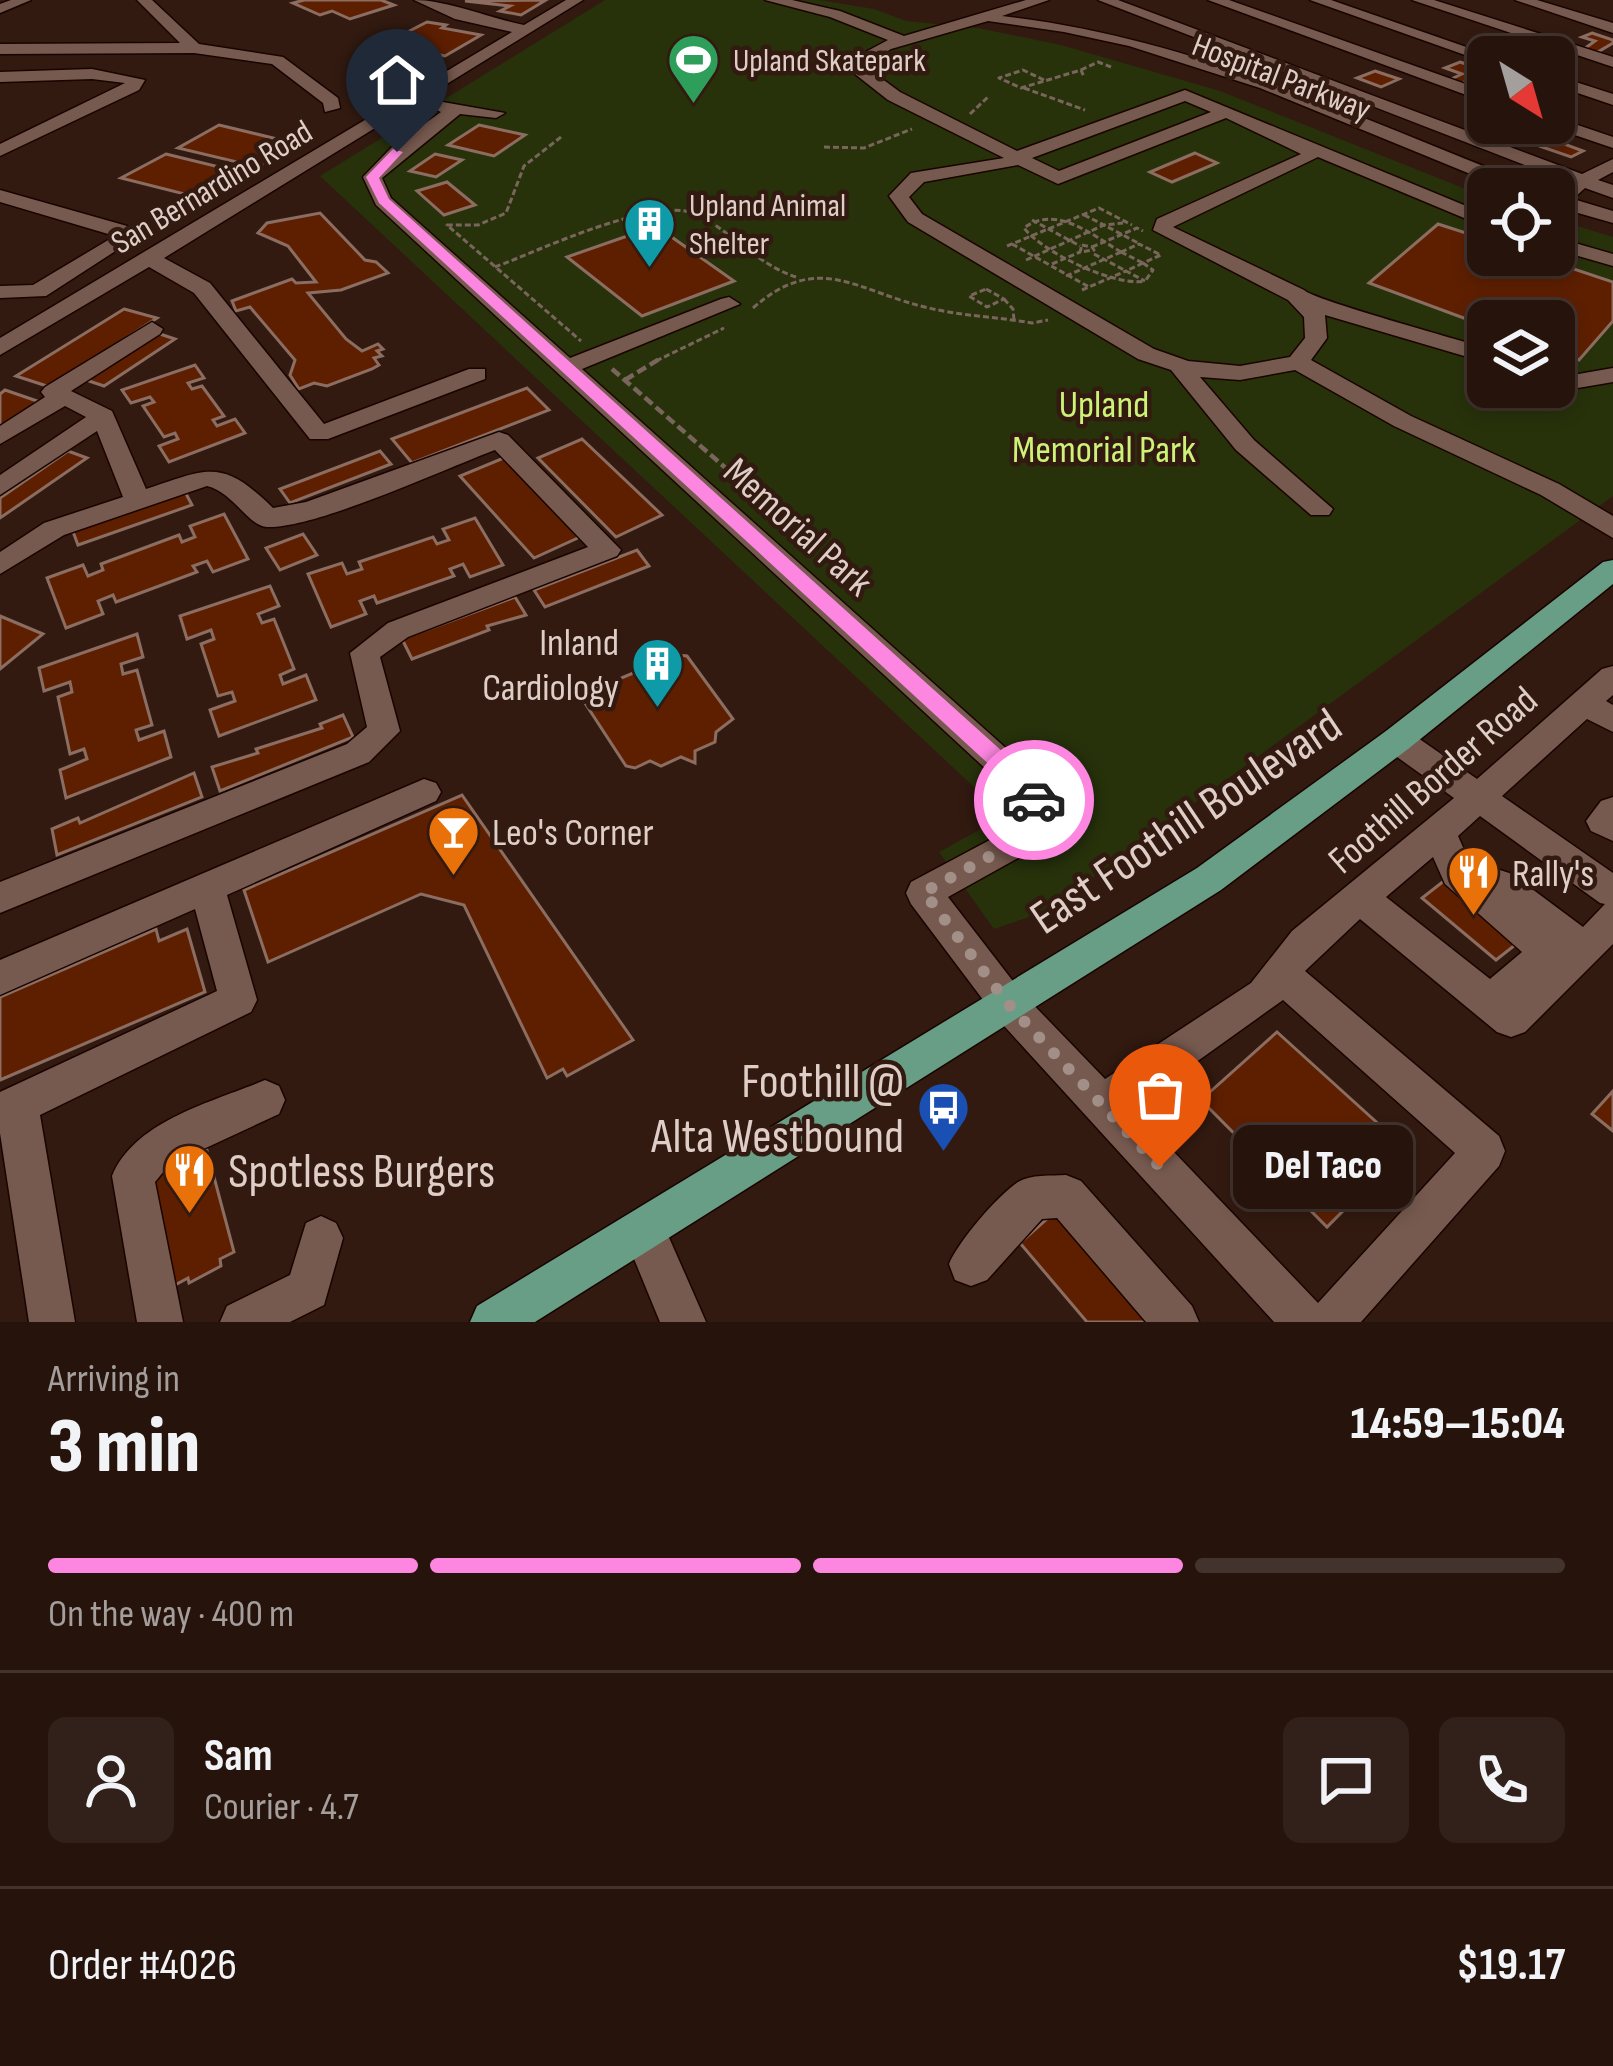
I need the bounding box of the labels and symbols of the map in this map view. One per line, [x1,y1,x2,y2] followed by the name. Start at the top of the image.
[1186,26,1376,130] street label: Hospital Parkway
[346,29,448,152] pin
[666,31,722,105] sports icon: Upland Skatepark
[1467,36,1575,144] north arrow
[733,41,926,81] place label: Upland Skatepark
[104,112,320,263] street label: San Bernardino Road
[689,186,846,264] place label: Upland Animal Shelter
[622,195,678,269] building icon: Upland Animal Shelter
[1012,382,1196,474] park label: Upland Memorial Park
[713,449,882,607] street label: Memorial Park
[482,620,619,712] place label: Inland Cardiology
[630,635,686,709] building icon: Inland Cardiology
[1320,677,1548,884] street label: Foothill Border Road
[1020,697,1353,947] street label: East Foothill Boulevard
[974,740,1094,860] courier
[425,803,481,877] bar icon: Leo's Corner
[492,810,654,857] place label: Leo's Corner
[1445,844,1501,918] restaurant icon: Rally's
[1512,851,1594,898] place label: Rally's
[1109,1044,1211,1167] pin
[650,1054,904,1166] place label: Foothill @ Alta Westbound
[915,1080,971,1154] bus stop icon: Foothill @ Alta Westbound
[1232,1125,1412,1209] callout: Del Taco
[161,1142,217,1216] restaurant icon: Spotless Burgers
[228,1144,495,1201] place label: Spotless Burgers

